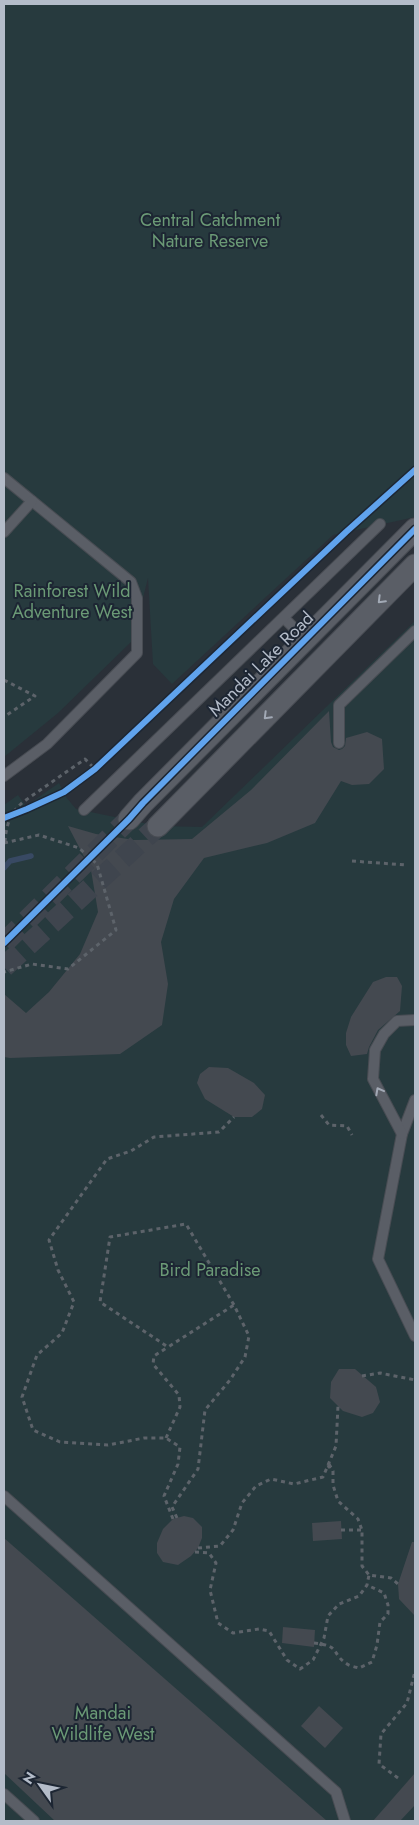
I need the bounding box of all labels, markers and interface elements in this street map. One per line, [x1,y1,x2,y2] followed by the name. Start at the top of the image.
[140,207,281,254] park label: Central Catchment Nature Reserve
[12,578,133,625] park label: Rainforest Wild Adventure West
[378,594,387,603] one-way arrow
[202,605,320,723] street label: Mandai Lake Road
[264,710,273,719] one-way arrow
[376,1087,386,1096] one-way arrow
[160,1257,260,1283] park label: Bird Paradise
[52,1700,155,1747] park label: Mandai Wildlife West
[15,1760,65,1810] north arrow
[18,1768,41,1788] text: N

